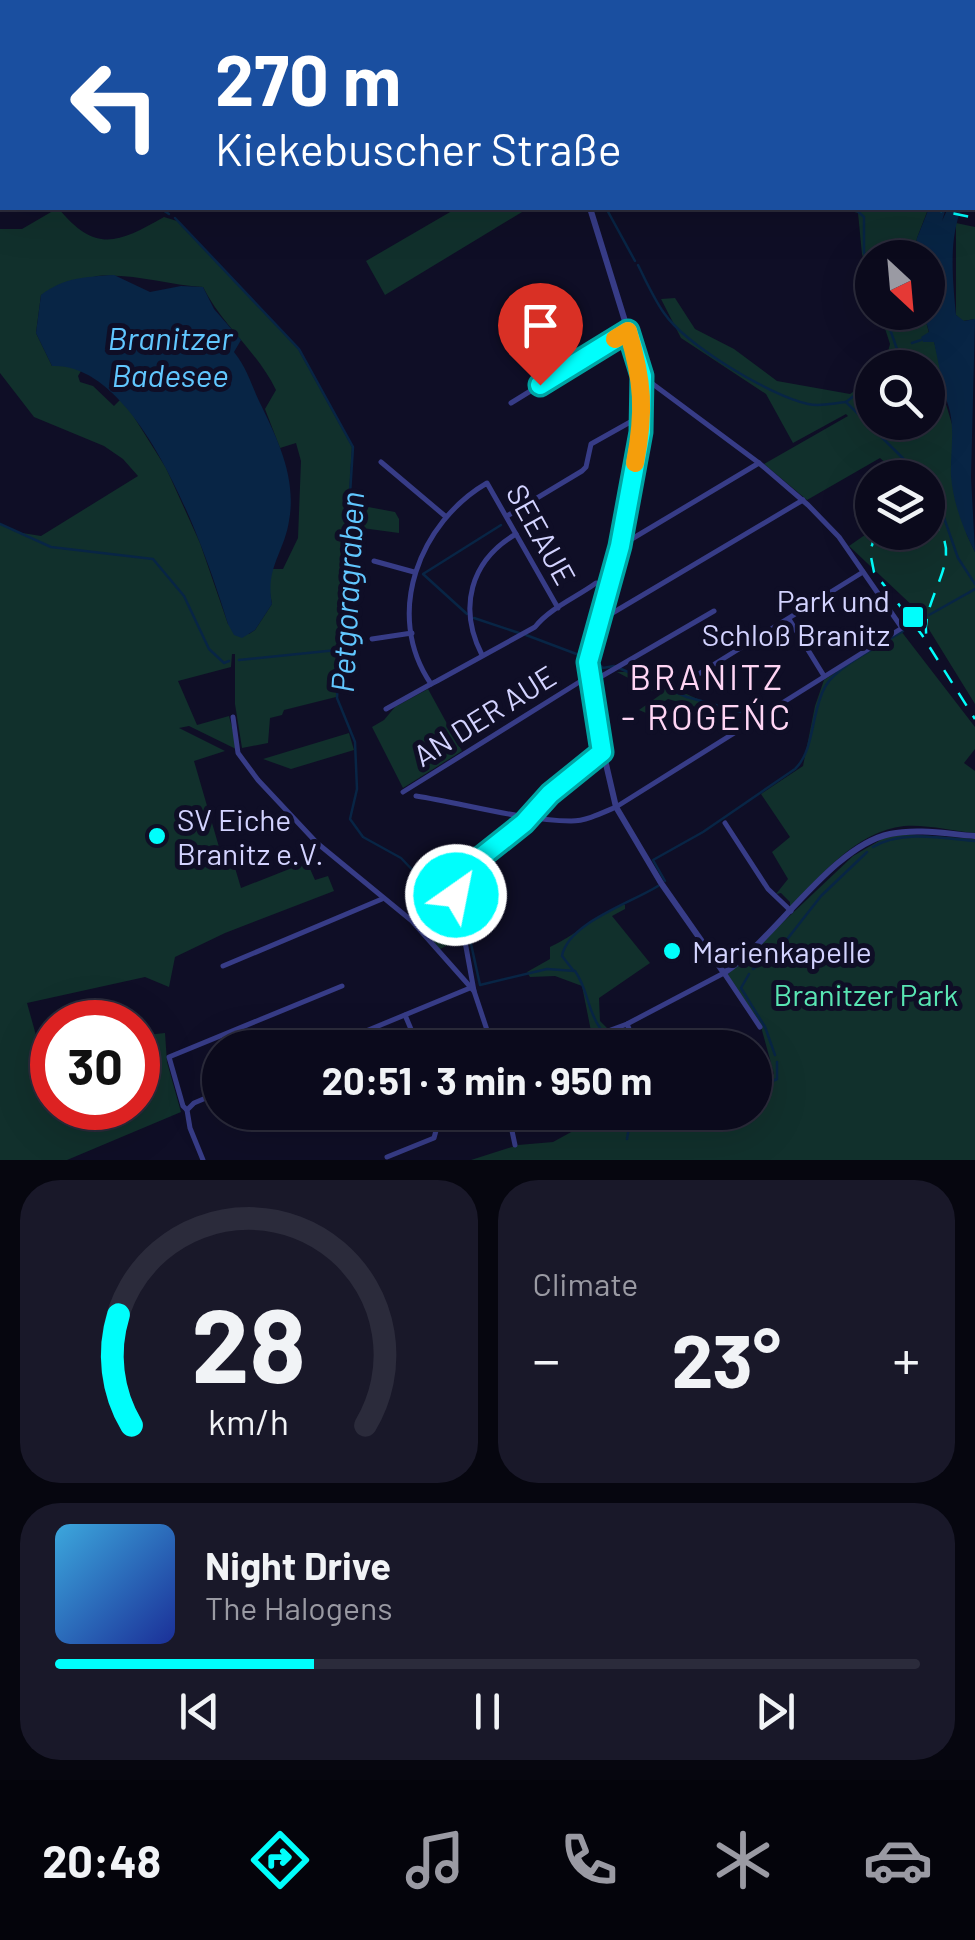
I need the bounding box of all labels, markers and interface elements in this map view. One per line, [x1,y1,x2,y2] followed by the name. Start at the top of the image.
[215,36,401,120] text: 270 m
[50,40,180,170] icon: left
[215,121,622,175] text: Kiekebuscher Straße
[855,240,945,330] north arrow
[855,240,945,550] map controls
[498,283,583,386] pin
[513,298,568,353] icon: arrive
[108,318,234,393] water label: Branitzer Badesee
[855,350,945,440] button: search
[855,460,945,550] button: layers
[500,477,584,591] street label: SEEAUE
[322,491,370,693] water label: Petgoragraben
[702,582,890,652] place label: Park und Schloß Branitz
[900,604,926,630] marker: Park und Schloß Branitz
[621,655,793,737] district label: BRANITZ - ROGEŃC
[406,657,562,773] street label: AN DER AUE
[177,801,324,871] place label: SV Eiche Branitz e.V.
[146,825,168,847] marker: SV Eiche Branitz e.V.
[404,843,508,947] position arrow
[692,933,872,969] place label: Marienkapelle
[661,940,683,962] marker: Marienkapelle
[774,976,958,1012] park label: Branitzer Park
[30,1000,160,1130] speed limit sign: 30
[322,1057,652,1103] text: 20:51 · 3 min · 950 m
[533,1264,638,1302] text: Climate
[191,1279,306,1404] text: 28
[671,1313,781,1403] text: 23°
[533,1325,560,1391] text: −
[892,1325,920,1391] text: +
[208,1399,289,1442] text: km/h
[205,1542,391,1588] text: Night Drive
[205,1588,393,1626] text: The Halogens
[172,1684,227,1739] icon: previous
[460,1684,515,1739] icon: pause
[748,1684,803,1739] icon: next
[245,1825,315,1895] icon: directions
[400,1825,470,1895] icon: music
[554,1825,624,1895] icon: phone
[708,1825,778,1895] icon: climate
[863,1825,933,1895] icon: car
[42,1833,161,1887] text: 20:48

